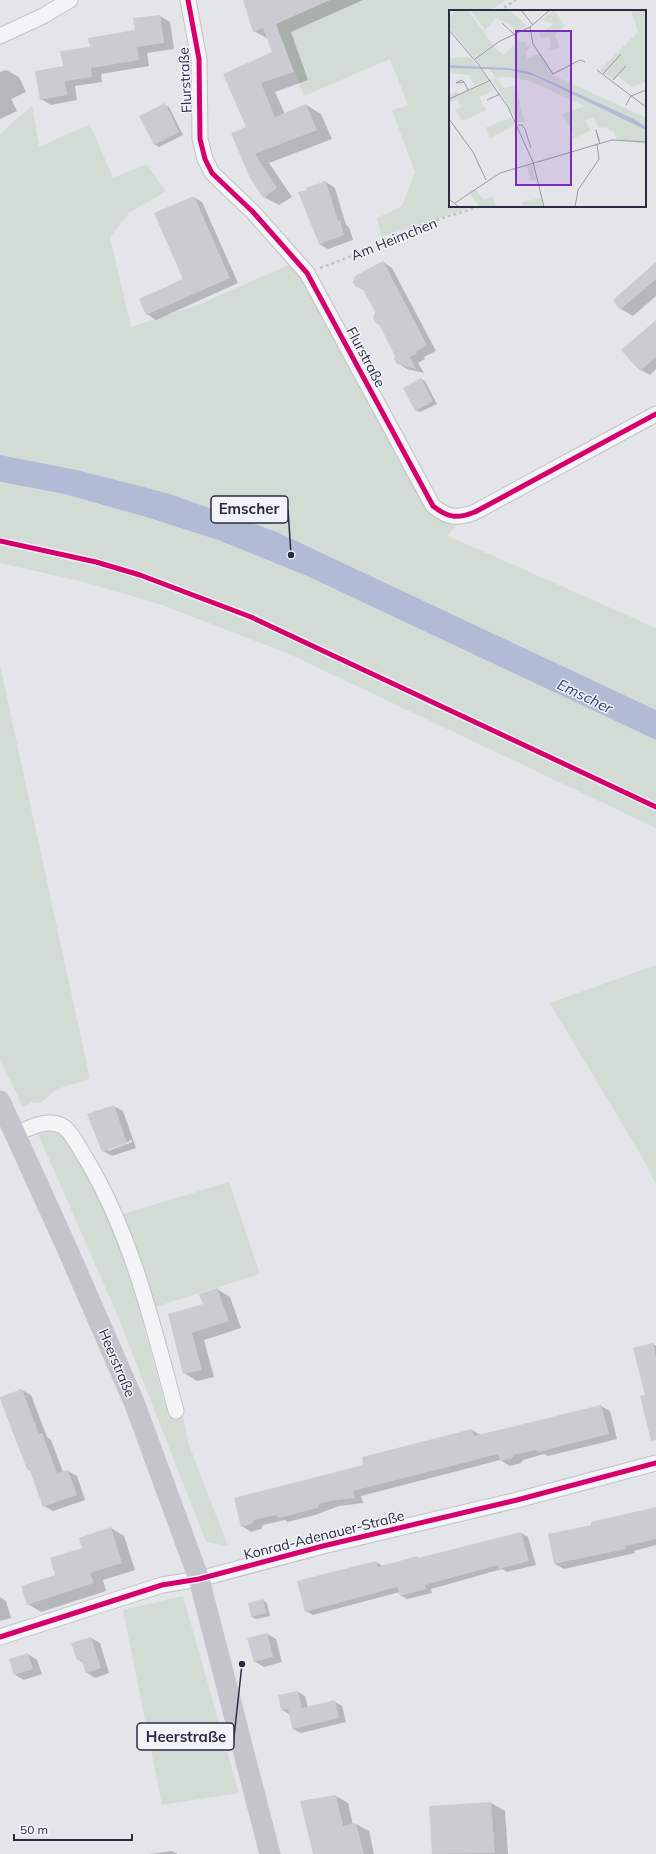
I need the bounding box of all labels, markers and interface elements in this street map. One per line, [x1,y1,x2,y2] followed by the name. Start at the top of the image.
[449,10,646,207] inset map
[174,47,196,113] street label: Flurstraße
[348,214,440,264] street label: Am Heimchen
[343,324,389,390] street label: Flurstraße
[211,496,288,523] callout: Emscher
[219,499,279,518] text: Emscher
[554,674,616,718] water label: Emscher
[95,1326,139,1400] street label: Heerstraße
[242,1506,406,1564] street label: Konrad-Adenauer-Straße
[137,1723,234,1750] callout: Heerstraße
[146,1727,226,1746] text: Heerstraße
[14,1816,132,1842] scale bar
[20,1822,48,1837] text: 50 m

